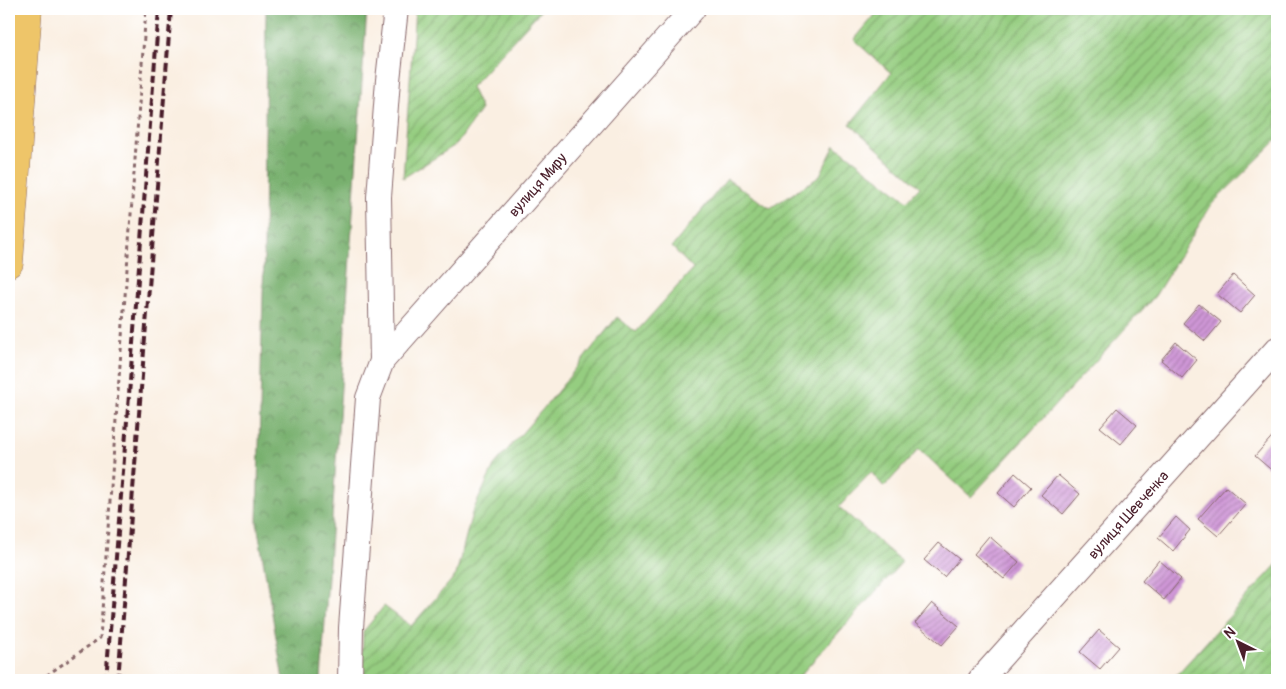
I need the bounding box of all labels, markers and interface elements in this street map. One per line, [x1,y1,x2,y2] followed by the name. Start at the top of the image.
[504,149,571,221] street label: вулиця Миру
[1084,467,1173,563] street label: вулиця Шевченка
[1214,616,1264,666] north arrow
[1220,623,1239,642] text: N

